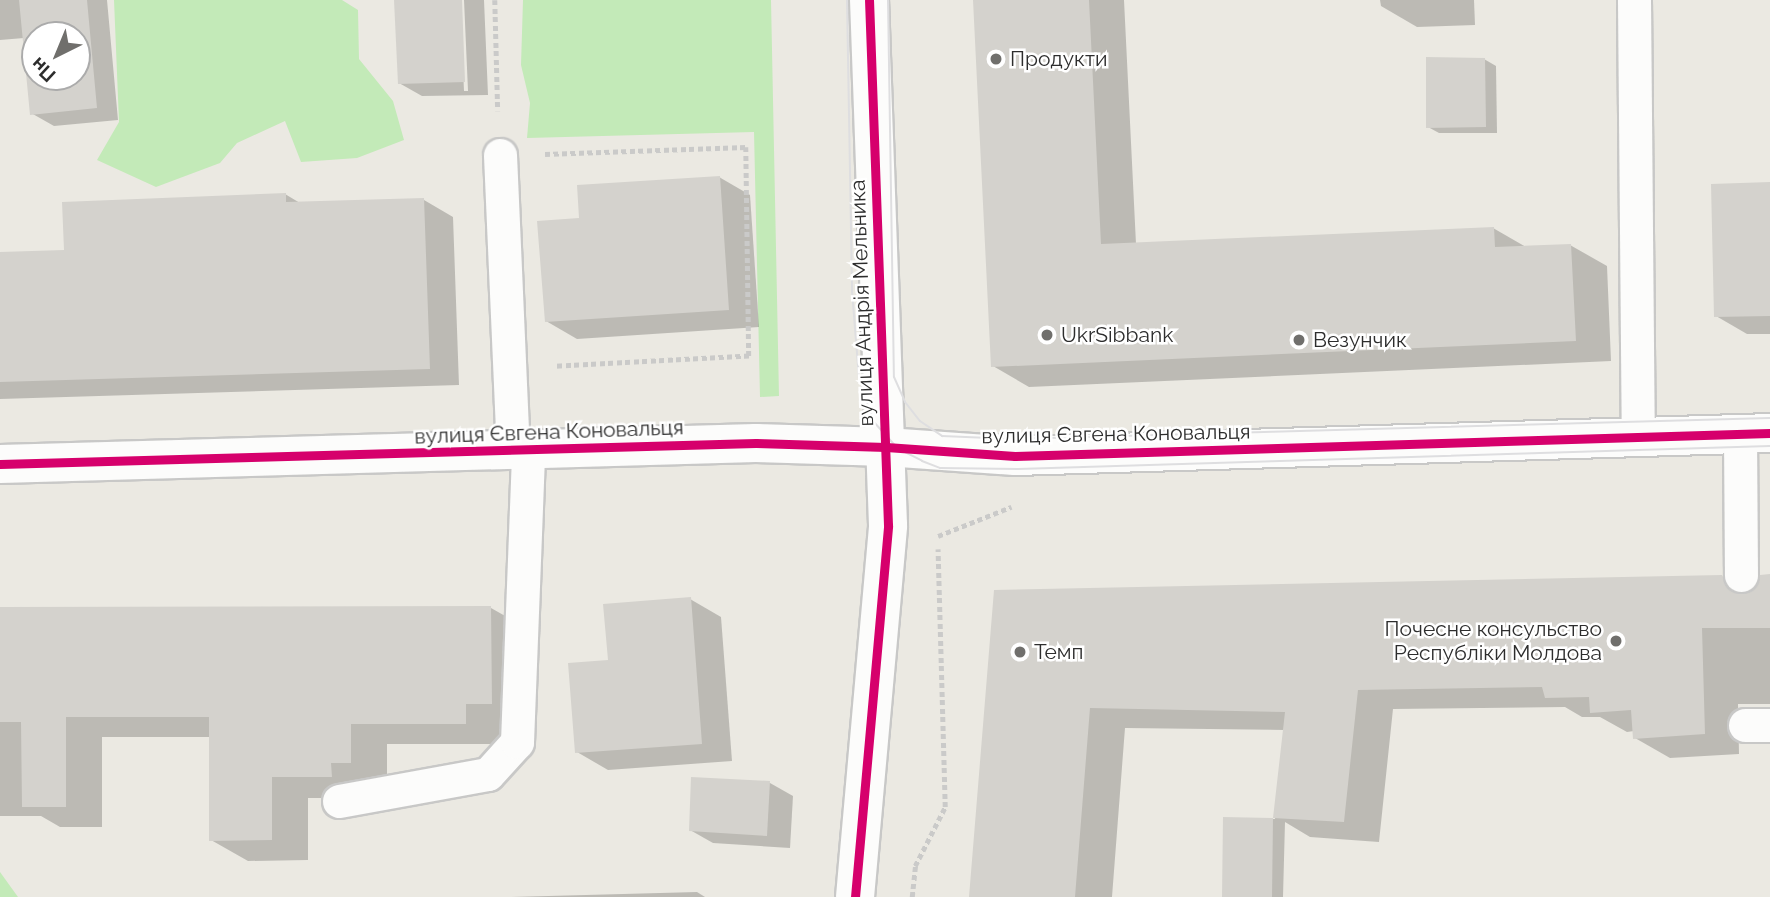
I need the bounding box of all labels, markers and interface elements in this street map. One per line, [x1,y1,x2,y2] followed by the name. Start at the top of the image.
[21,21,91,91] north arrow
[1010,46,1107,72] place label: Продукти
[988,51,1004,67] marker: Продукти
[26,53,60,87] text: Пн
[845,179,879,427] street label: вулиця Андрія Мельника
[1061,322,1173,348] place label: UkrSibbank
[1039,327,1055,343] marker: UkrSibbank
[1313,327,1407,353] place label: Везунчик
[1291,332,1307,348] marker: Везунчик
[414,415,684,449] street label: вулиця Євгена Коновальця
[981,419,1251,449] street label: вулиця Євгена Коновальця
[1385,616,1602,666] place label: Почесне консульство Республіки Молдова
[1608,633,1624,649] marker: Почесне консульство Республіки Молдова
[1034,639,1083,665] place label: Темп
[1012,644,1028,660] marker: Темп

